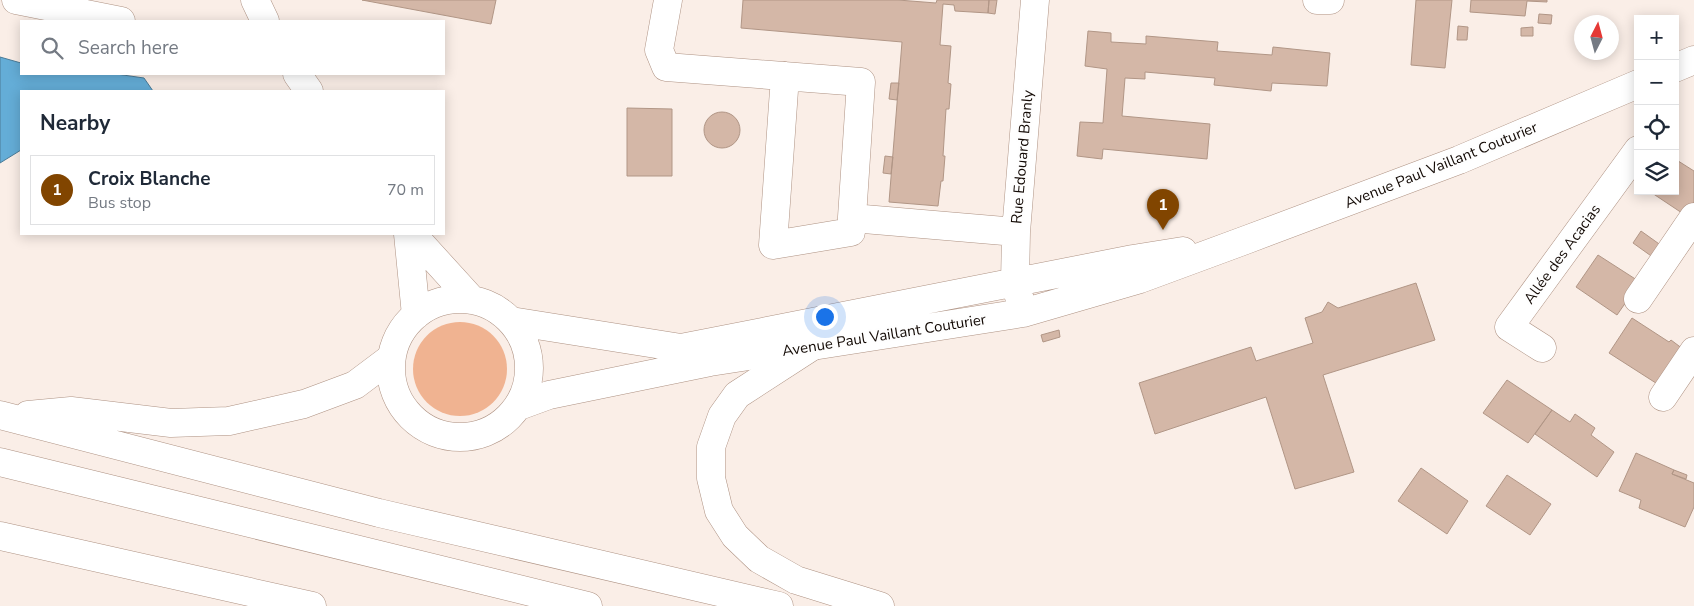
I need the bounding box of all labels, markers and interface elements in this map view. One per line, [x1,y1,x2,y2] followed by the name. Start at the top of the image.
[1574,15,1619,60] north arrow
[1634,15,1679,195] map controls
[1634,15,1679,60] button: +
[20,20,445,75] search box
[38,34,66,62] icon: search
[78,35,179,61] text: Search here
[1634,60,1679,105] button: −
[1006,89,1038,225] street label: Rue Edouard Branly
[1634,105,1679,150] button: locate
[40,109,110,137] text: Nearby
[1342,117,1541,213] street label: Avenue Paul Vaillant Couturier
[1634,150,1679,195] button: layers
[88,166,211,192] text: Croix Blanche
[52,179,62,201] text: 1
[387,179,424,201] text: 70 m
[1147,189,1179,230] pin: 1
[88,192,151,214] text: Bus stop
[1519,200,1605,308] street label: Allée des Acacias
[812,304,838,330] your location
[781,309,988,361] street label: Avenue Paul Vaillant Couturier

